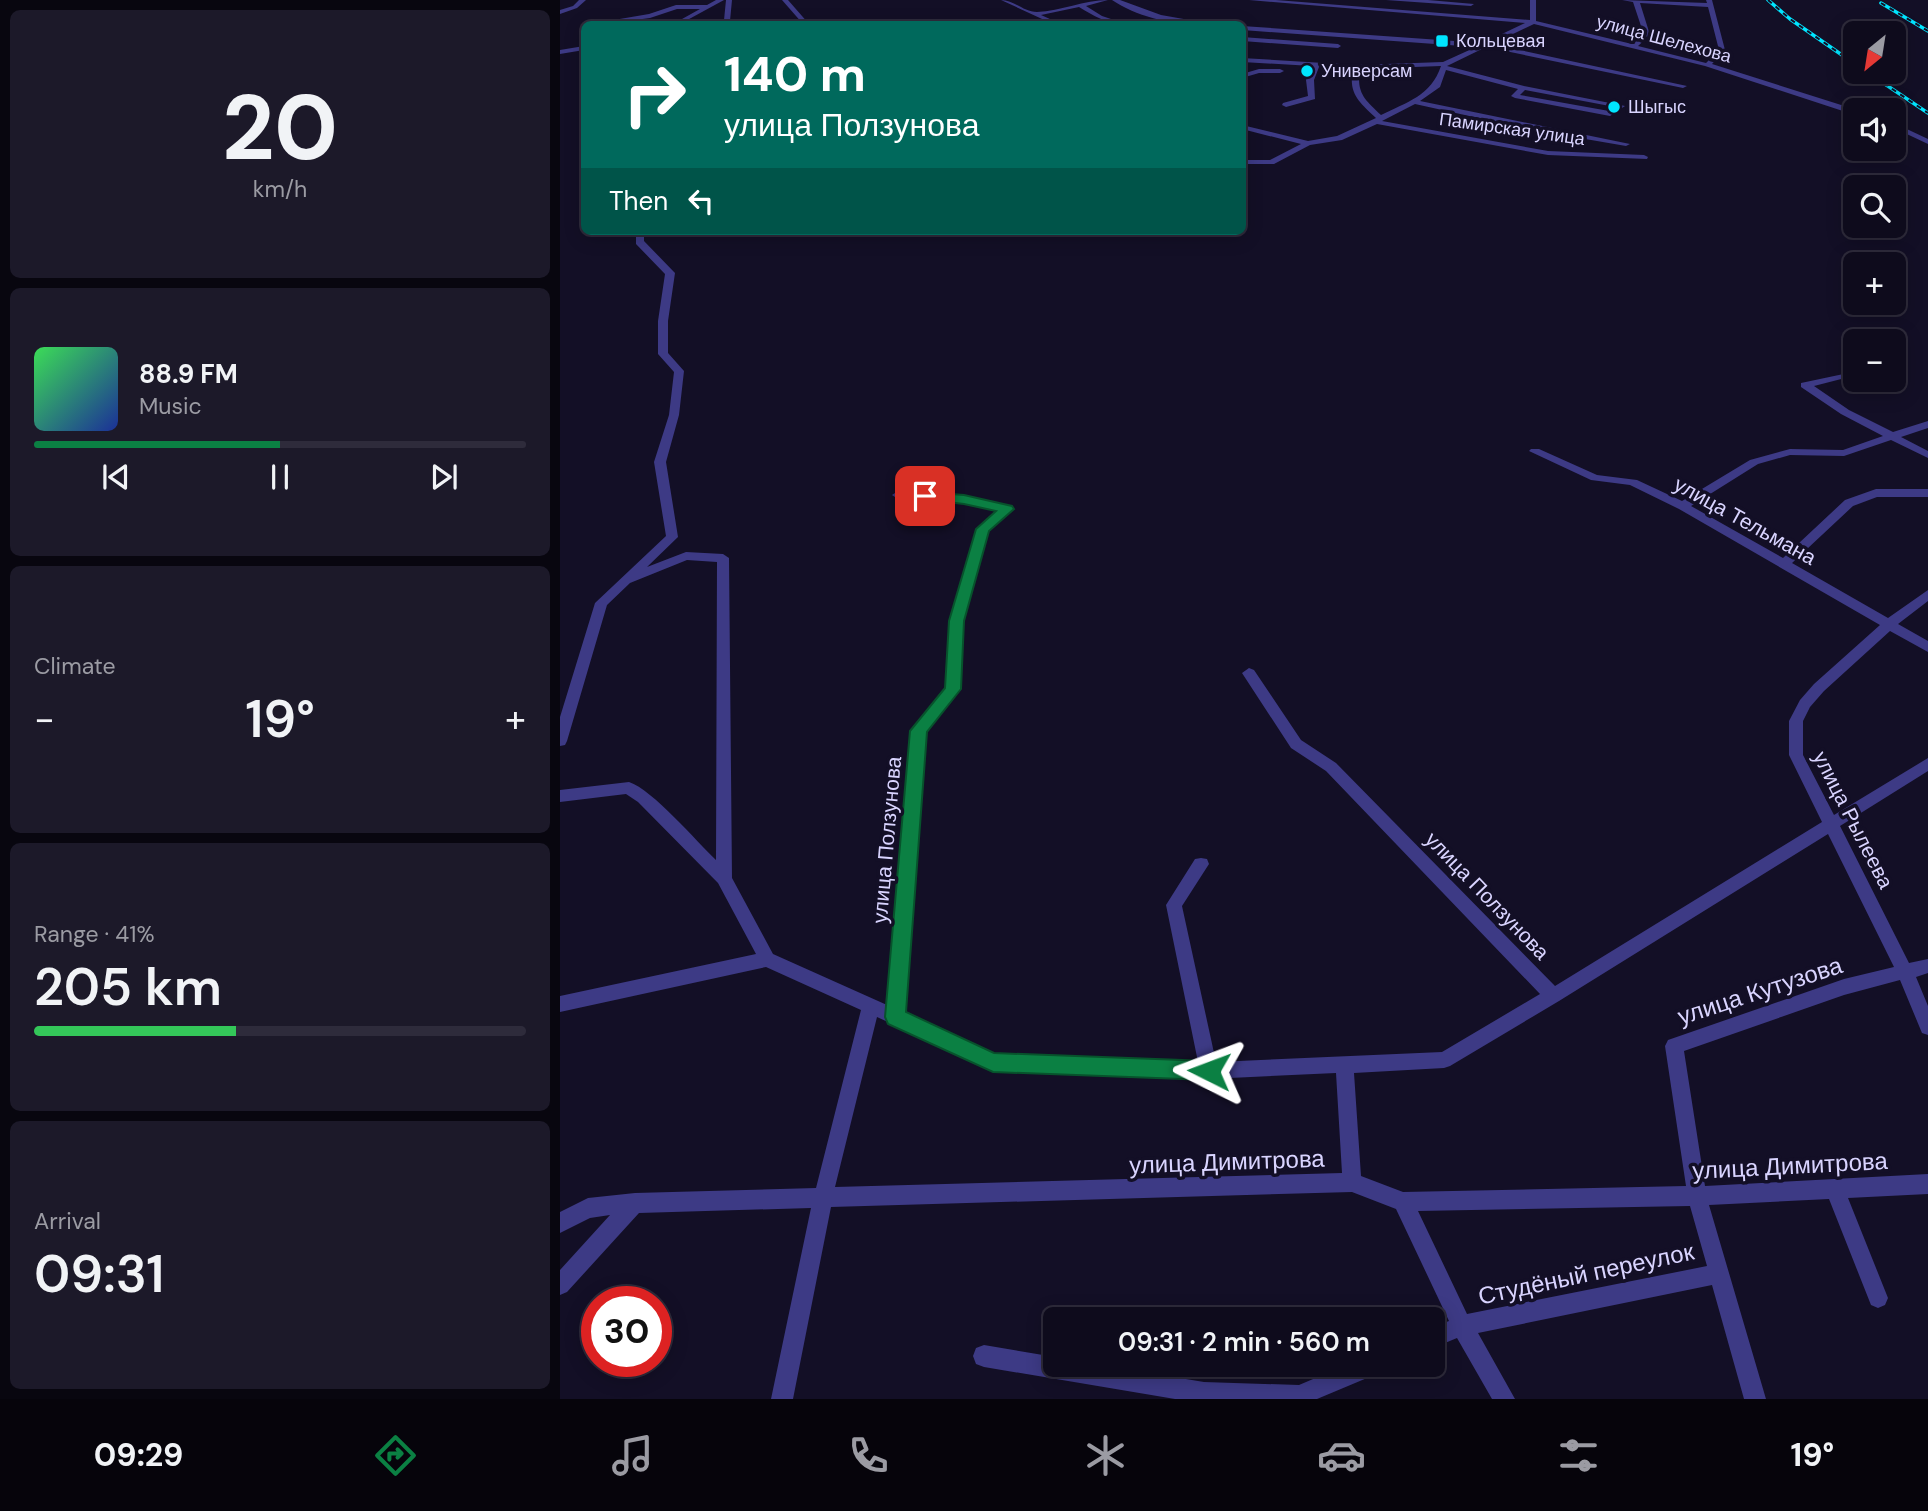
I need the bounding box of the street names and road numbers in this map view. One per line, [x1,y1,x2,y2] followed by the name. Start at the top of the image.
[1594,9,1735,69] street label: улица Шелехова
[1438,107,1587,151] street label: Памирская улица
[1669,470,1821,572] street label: улица Тельмана
[1806,747,1900,894] street label: улица Рылеева
[866,755,908,925] street label: улица Ползунова
[1419,826,1556,966] street label: улица Ползунова
[1673,949,1847,1032] street label: улица Кутузова
[1129,1143,1326,1180] street label: улица Димитрова
[1692,1145,1889,1186] street label: улица Димитрова
[1475,1235,1697,1312] street label: Студёный переулок

